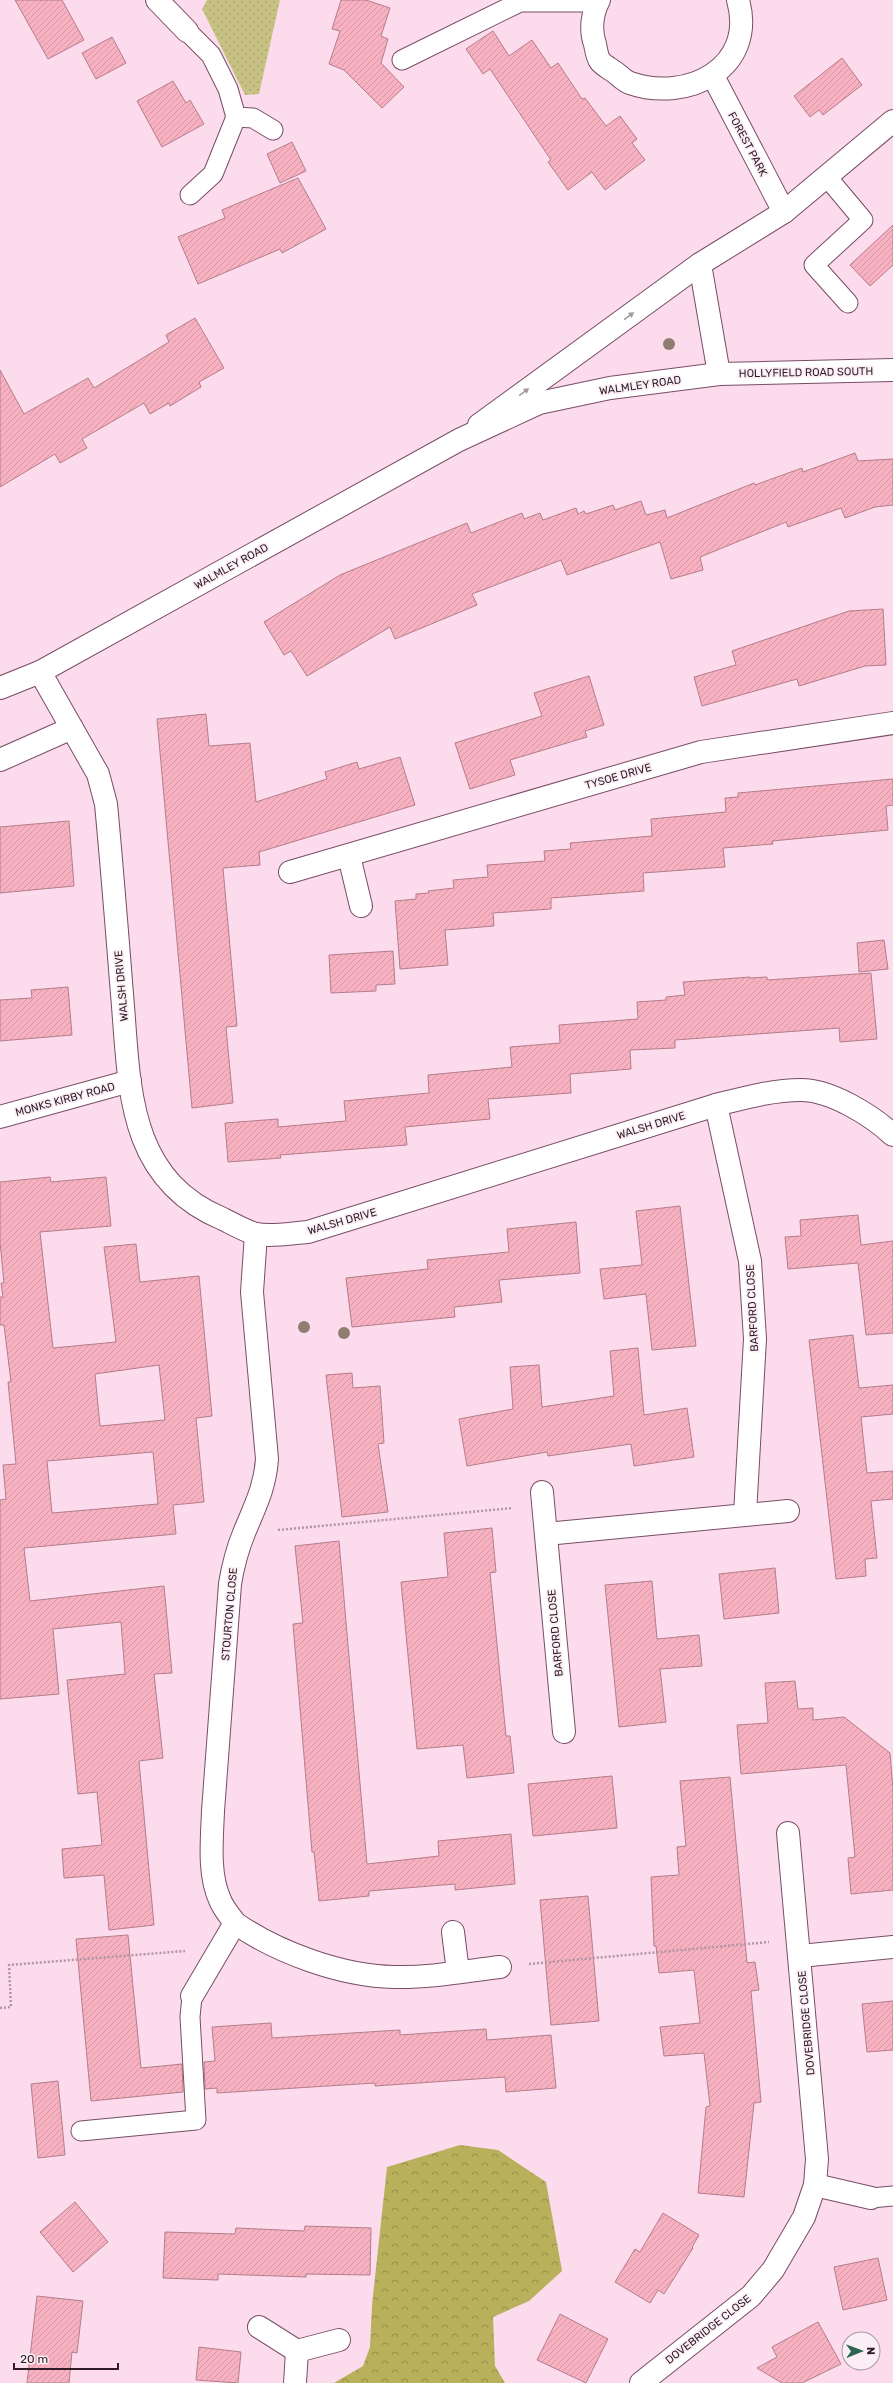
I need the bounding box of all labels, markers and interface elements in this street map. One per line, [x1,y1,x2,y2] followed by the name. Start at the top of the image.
[725,110,770,179] street label: FOREST PARK
[624,312,635,320] one-way arrow
[739,365,873,380] street label: HOLLYFIELD ROAD SOUTH
[598,373,682,398] street label: WALMLEY ROAD
[519,388,530,396] one-way arrow
[192,541,271,592] street label: WALMLEY ROAD
[583,761,653,792] street label: TYSOE DRIVE
[112,950,131,1022] street label: WALSH DRIVE
[14,1080,116,1119] street label: MONKS KIRBY ROAD
[615,1109,687,1142] street label: WALSH DRIVE
[306,1205,378,1238] street label: WALSH DRIVE
[744,1264,761,1352] street label: BARFORD CLOSE
[219,1567,240,1661] street label: STOURTON CLOSE
[545,1588,566,1677] street label: BARFORD CLOSE
[795,1970,818,2076] street label: DOVEBRIDGE CLOSE
[663,2292,754,2367] street label: DOVEBRIDGE CLOSE
[841,2331,881,2371] north arrow
[14,2345,118,2371] scale bar
[864,2347,877,2355] text: N
[20,2352,48,2366] text: 20 m

